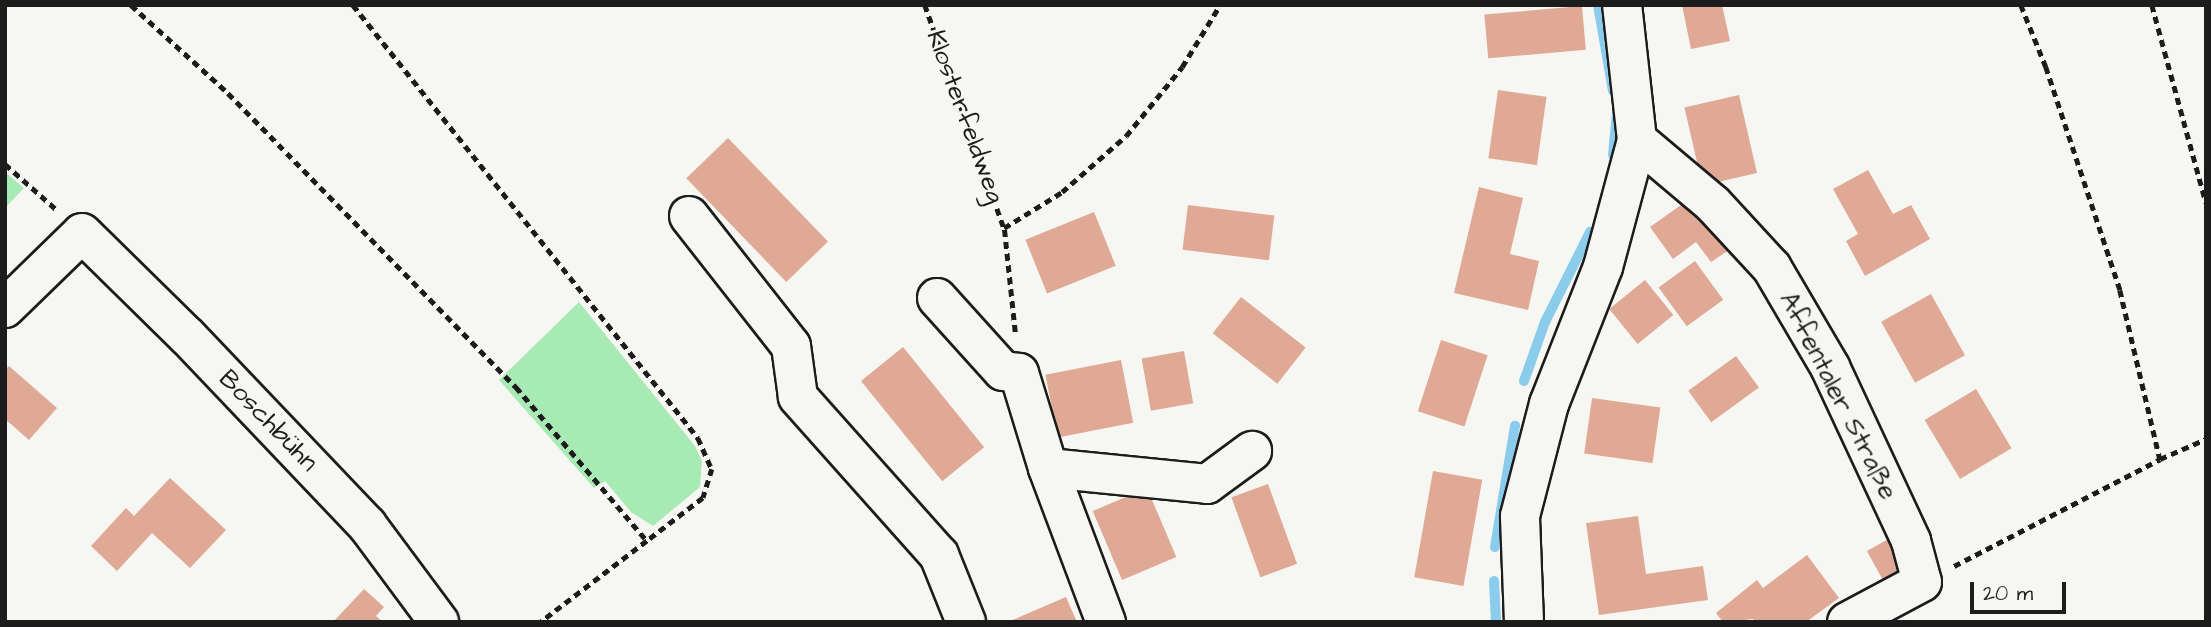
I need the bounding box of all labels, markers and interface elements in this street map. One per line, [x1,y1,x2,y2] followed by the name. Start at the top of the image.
[919,26,1011,208] street label: Klosterfeldweg
[1772,287,1904,505] street label: Affentaler Straße
[212,364,324,478] street label: Boschbühn
[1973,568,2069,612] scale bar
[1983,579,2033,608] text: 20 m

